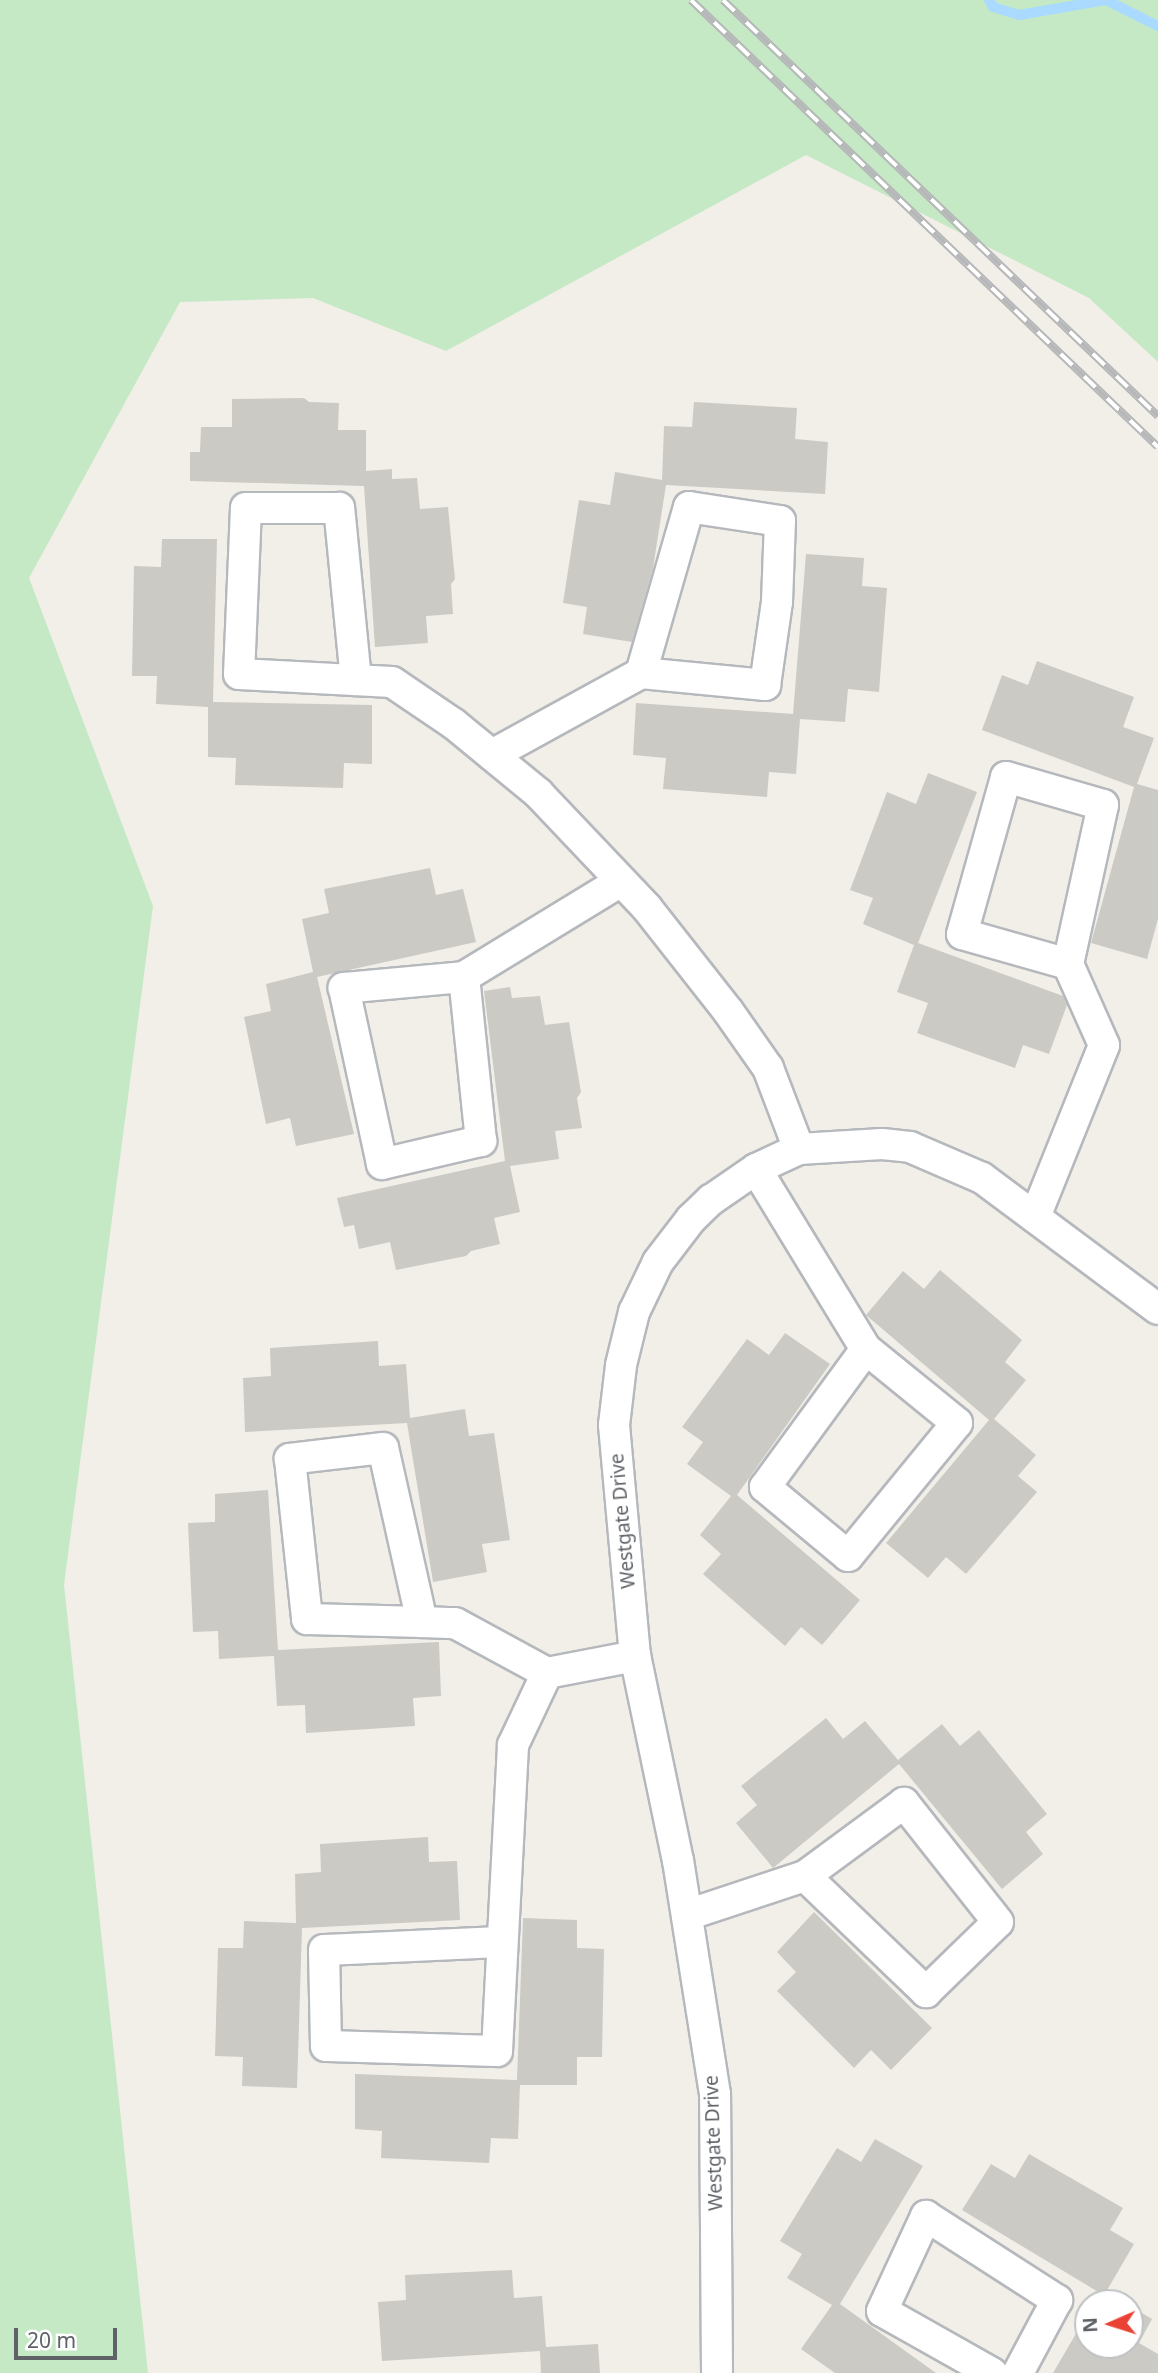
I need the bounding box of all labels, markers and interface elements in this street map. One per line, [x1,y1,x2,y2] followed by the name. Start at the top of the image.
[606,1452,640,1590] street label: Westgate Drive
[700,2075,728,2211] street label: Westgate Drive
[1074,2289,1144,2359] north arrow
[18,2314,121,2358] scale bar
[1077,2317,1103,2333] text: N
[27,2326,76,2354] text: 20 m

